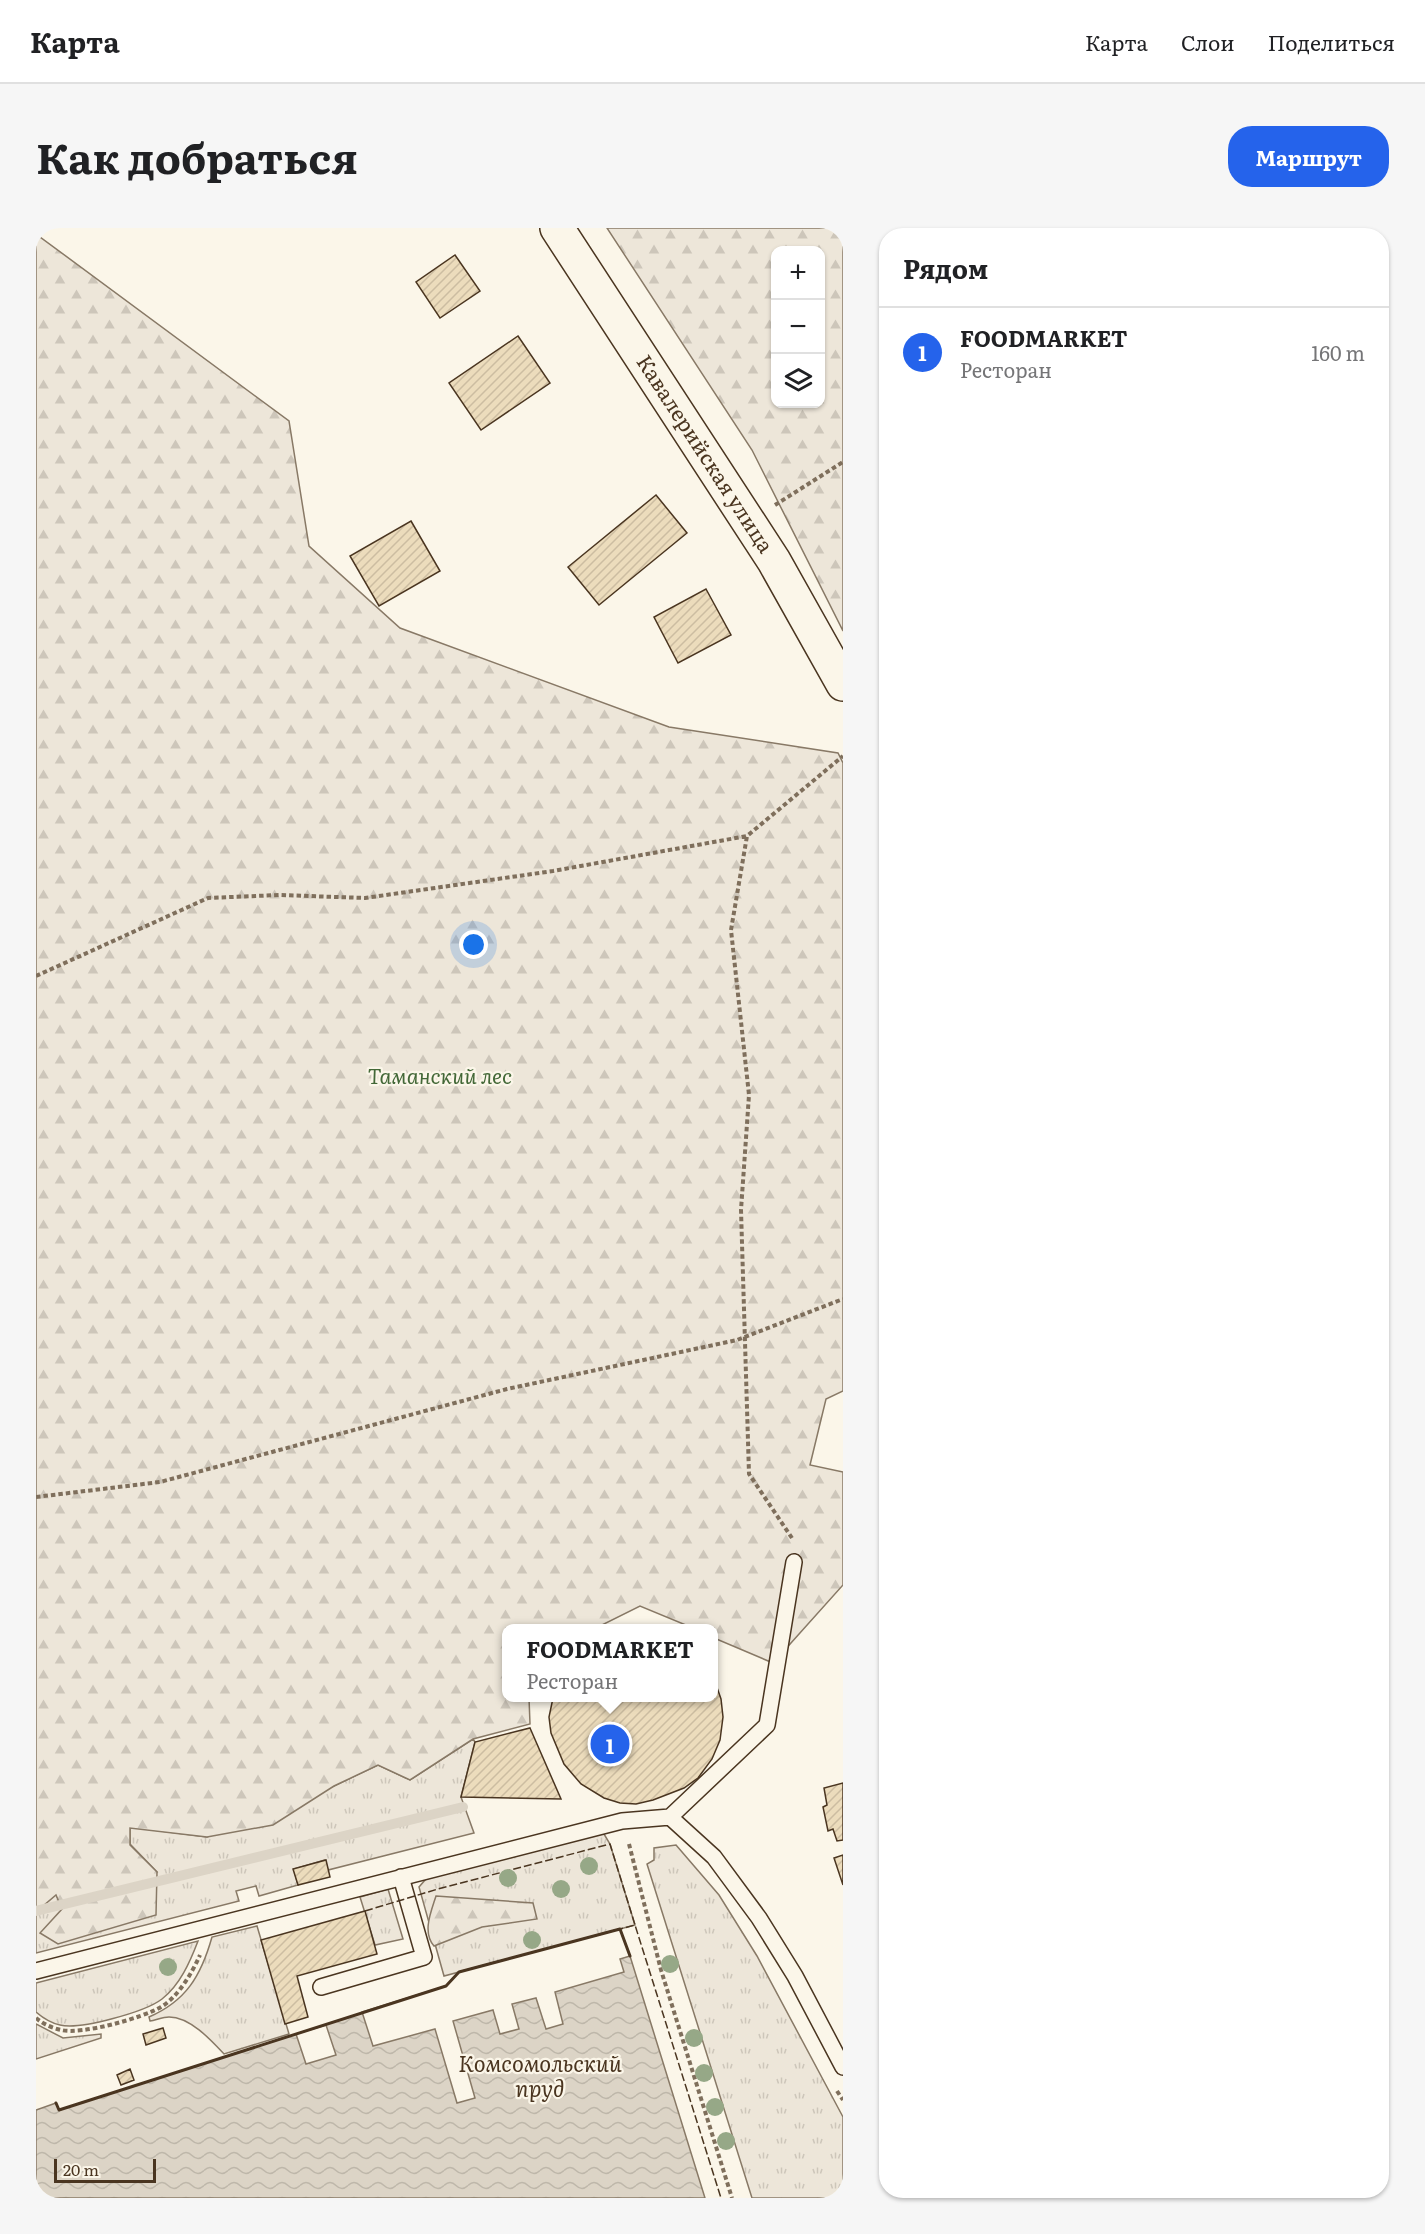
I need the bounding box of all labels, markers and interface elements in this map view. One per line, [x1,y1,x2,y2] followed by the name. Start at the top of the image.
[30,20,120,62] text: Карта
[1085,26,1148,57] text: Карта
[1181,26,1235,57] text: Слои
[1268,26,1395,57] text: Поделиться
[36,125,358,187] text: Как добраться
[1228,126,1389,187] button: Маршрут
[771,246,825,408] map controls
[771,246,825,300] button: +
[903,248,988,287] text: Рядом
[771,300,825,354] button: −
[960,321,1128,354] text: FOODMARKET
[918,337,927,367] text: 1
[1311,337,1365,367] text: 160 m
[630,348,783,559] street label: Кавалерийская улица
[771,354,825,408] button: layers
[960,354,1052,384] text: Ресторан
[459,930,488,959] your location
[368,1059,512,1090] park label: Таманский лес
[502,1624,718,1702] popup
[526,1632,694,1665] text: FOODMARKET
[526,1665,618,1695] text: Ресторан
[590,1722,630,1766] pin: 1
[458,2046,622,2104] water label: Комсомольский пруд
[54,2156,156,2184] scale bar
[63,2157,99,2181] text: 20 m

